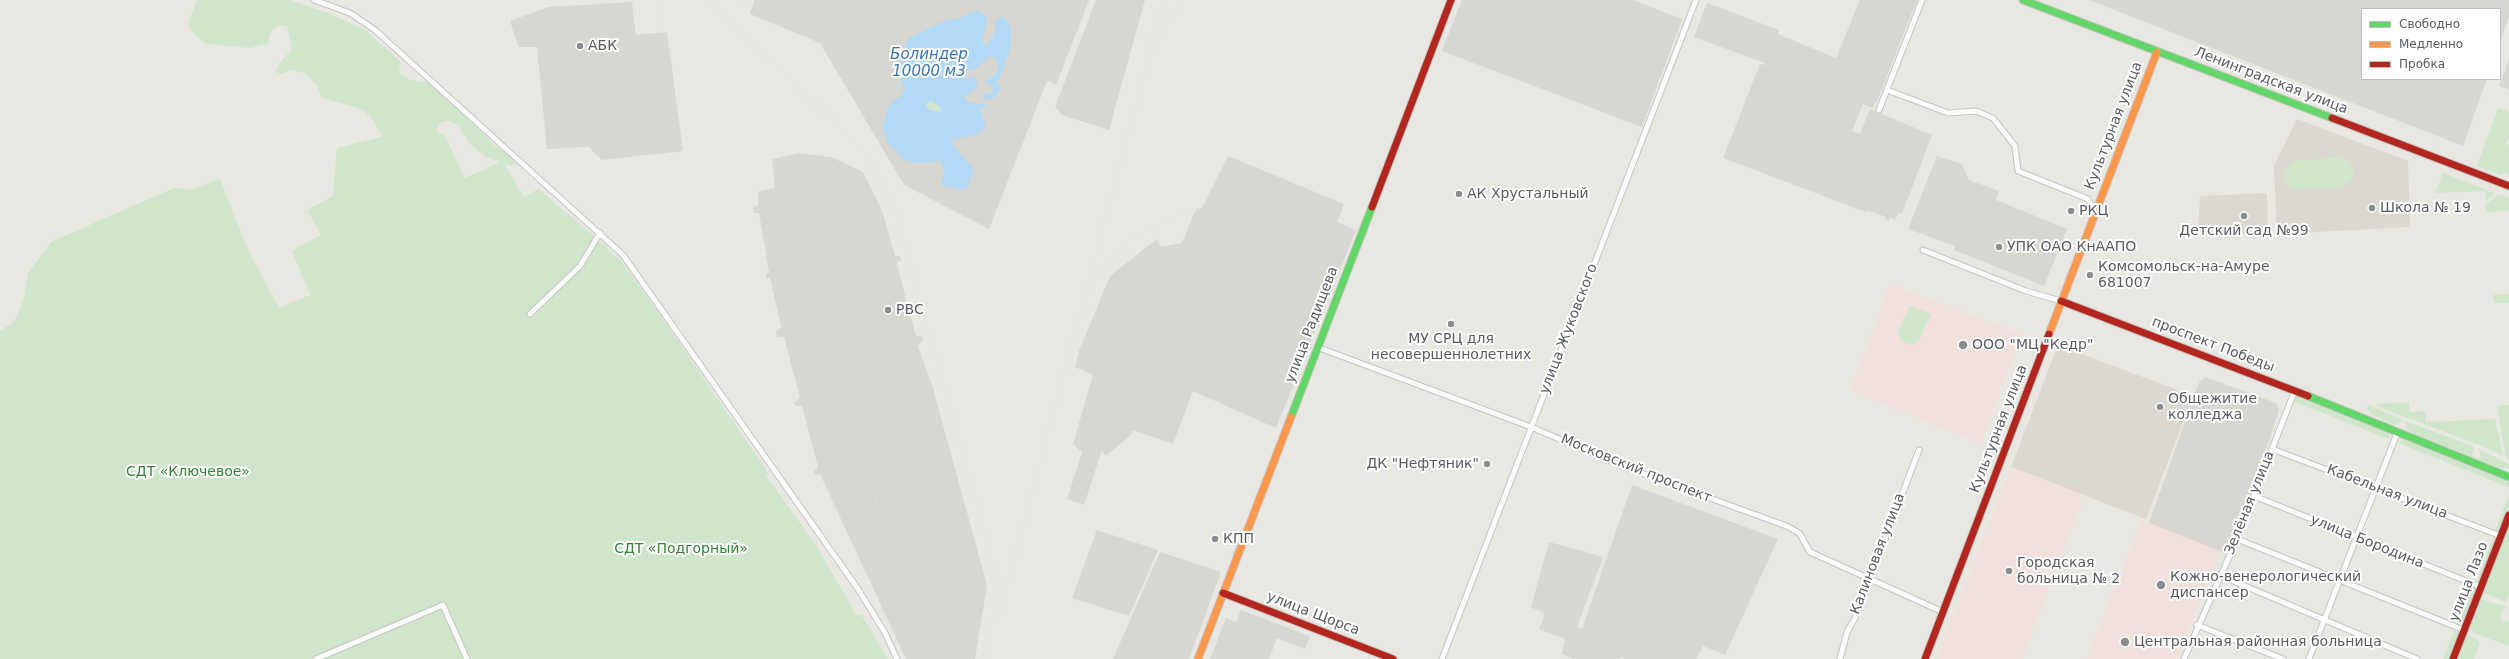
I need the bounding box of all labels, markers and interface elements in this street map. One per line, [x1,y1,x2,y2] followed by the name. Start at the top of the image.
[2361,8,2501,80] legend
[2399,17,2460,31] text: Свободно
[2399,37,2463,51] text: Медленно
[588,38,617,54] place label: АБК
[575,41,585,51] marker: АБК
[2192,44,2350,118] street label: Ленинградская улица
[890,46,968,81] water label: Болиндер 10000 м3
[2399,57,2445,71] text: Пробка
[2082,60,2146,192] street label: Культурная улица
[1467,186,1589,202] place label: АК Хрустальный
[1454,189,1464,199] marker: АК Хрустальный
[2380,200,2471,216] place label: Школа № 19
[2079,203,2108,219] place label: РКЦ
[2367,203,2377,213] marker: Школа № 19
[2066,206,2076,216] marker: РКЦ
[2239,211,2249,221] marker: Детский сад №99
[2179,223,2309,239] place label: Детский сад №99
[2007,239,2136,255] place label: УПК ОАО КнААПО
[1994,242,2004,252] marker: УПК ОАО КнААПО
[2098,259,2270,292] place label: Комсомольск-на-Амуре 681007
[1536,261,1602,397] street label: улица Жуковского
[1282,264,1342,386] street label: улица Радищева
[2085,270,2095,280] marker: Комсомольск-на-Амуре 681007
[896,302,924,318] place label: РВС
[883,305,893,315] marker: РВС
[2149,314,2277,376] street label: проспект Победы
[1446,319,1456,329] marker: МУ СРЦ для несовершеннолетних
[1371,331,1531,364] place label: МУ СРЦ для несовершеннолетних
[1972,337,2093,353] place label: ООО "МЦ "Кедр"
[1957,339,1969,351] marker: ООО "МЦ "Кедр"
[1967,363,2031,495] street label: Культурная улица
[2168,391,2257,424] place label: Общежитие колледжа
[2155,402,2165,412] marker: Общежитие колледжа
[1558,431,1714,507] street label: Московский проспект
[2222,449,2278,557] street label: Зелёная улица
[1366,456,1479,472] place label: ДК "Нефтяник"
[1482,459,1492,469] marker: ДК "Нефтяник"
[2324,461,2450,523] street label: Кабельная улица
[126,464,250,480] park label: СДТ «Ключевое»
[1847,491,1909,617] street label: Калиновая улица
[2308,512,2426,572] street label: улица Бородина
[1223,531,1254,547] place label: КПП
[1210,534,1220,544] marker: КПП
[2446,540,2492,624] street label: улица Лазо
[614,541,748,557] park label: СДТ «Подгорный»
[2017,555,2120,588] place label: Городская больница № 2
[2004,566,2014,576] marker: Городская больница № 2
[2170,569,2361,602] place label: Кожно-венерологический диспансер
[2155,579,2167,591] marker: Кожно-венерологический диспансер
[1264,589,1362,639] street label: улица Щорса
[2134,634,2382,650] place label: Центральная районная больница
[2119,636,2131,648] marker: Центральная районная больница

